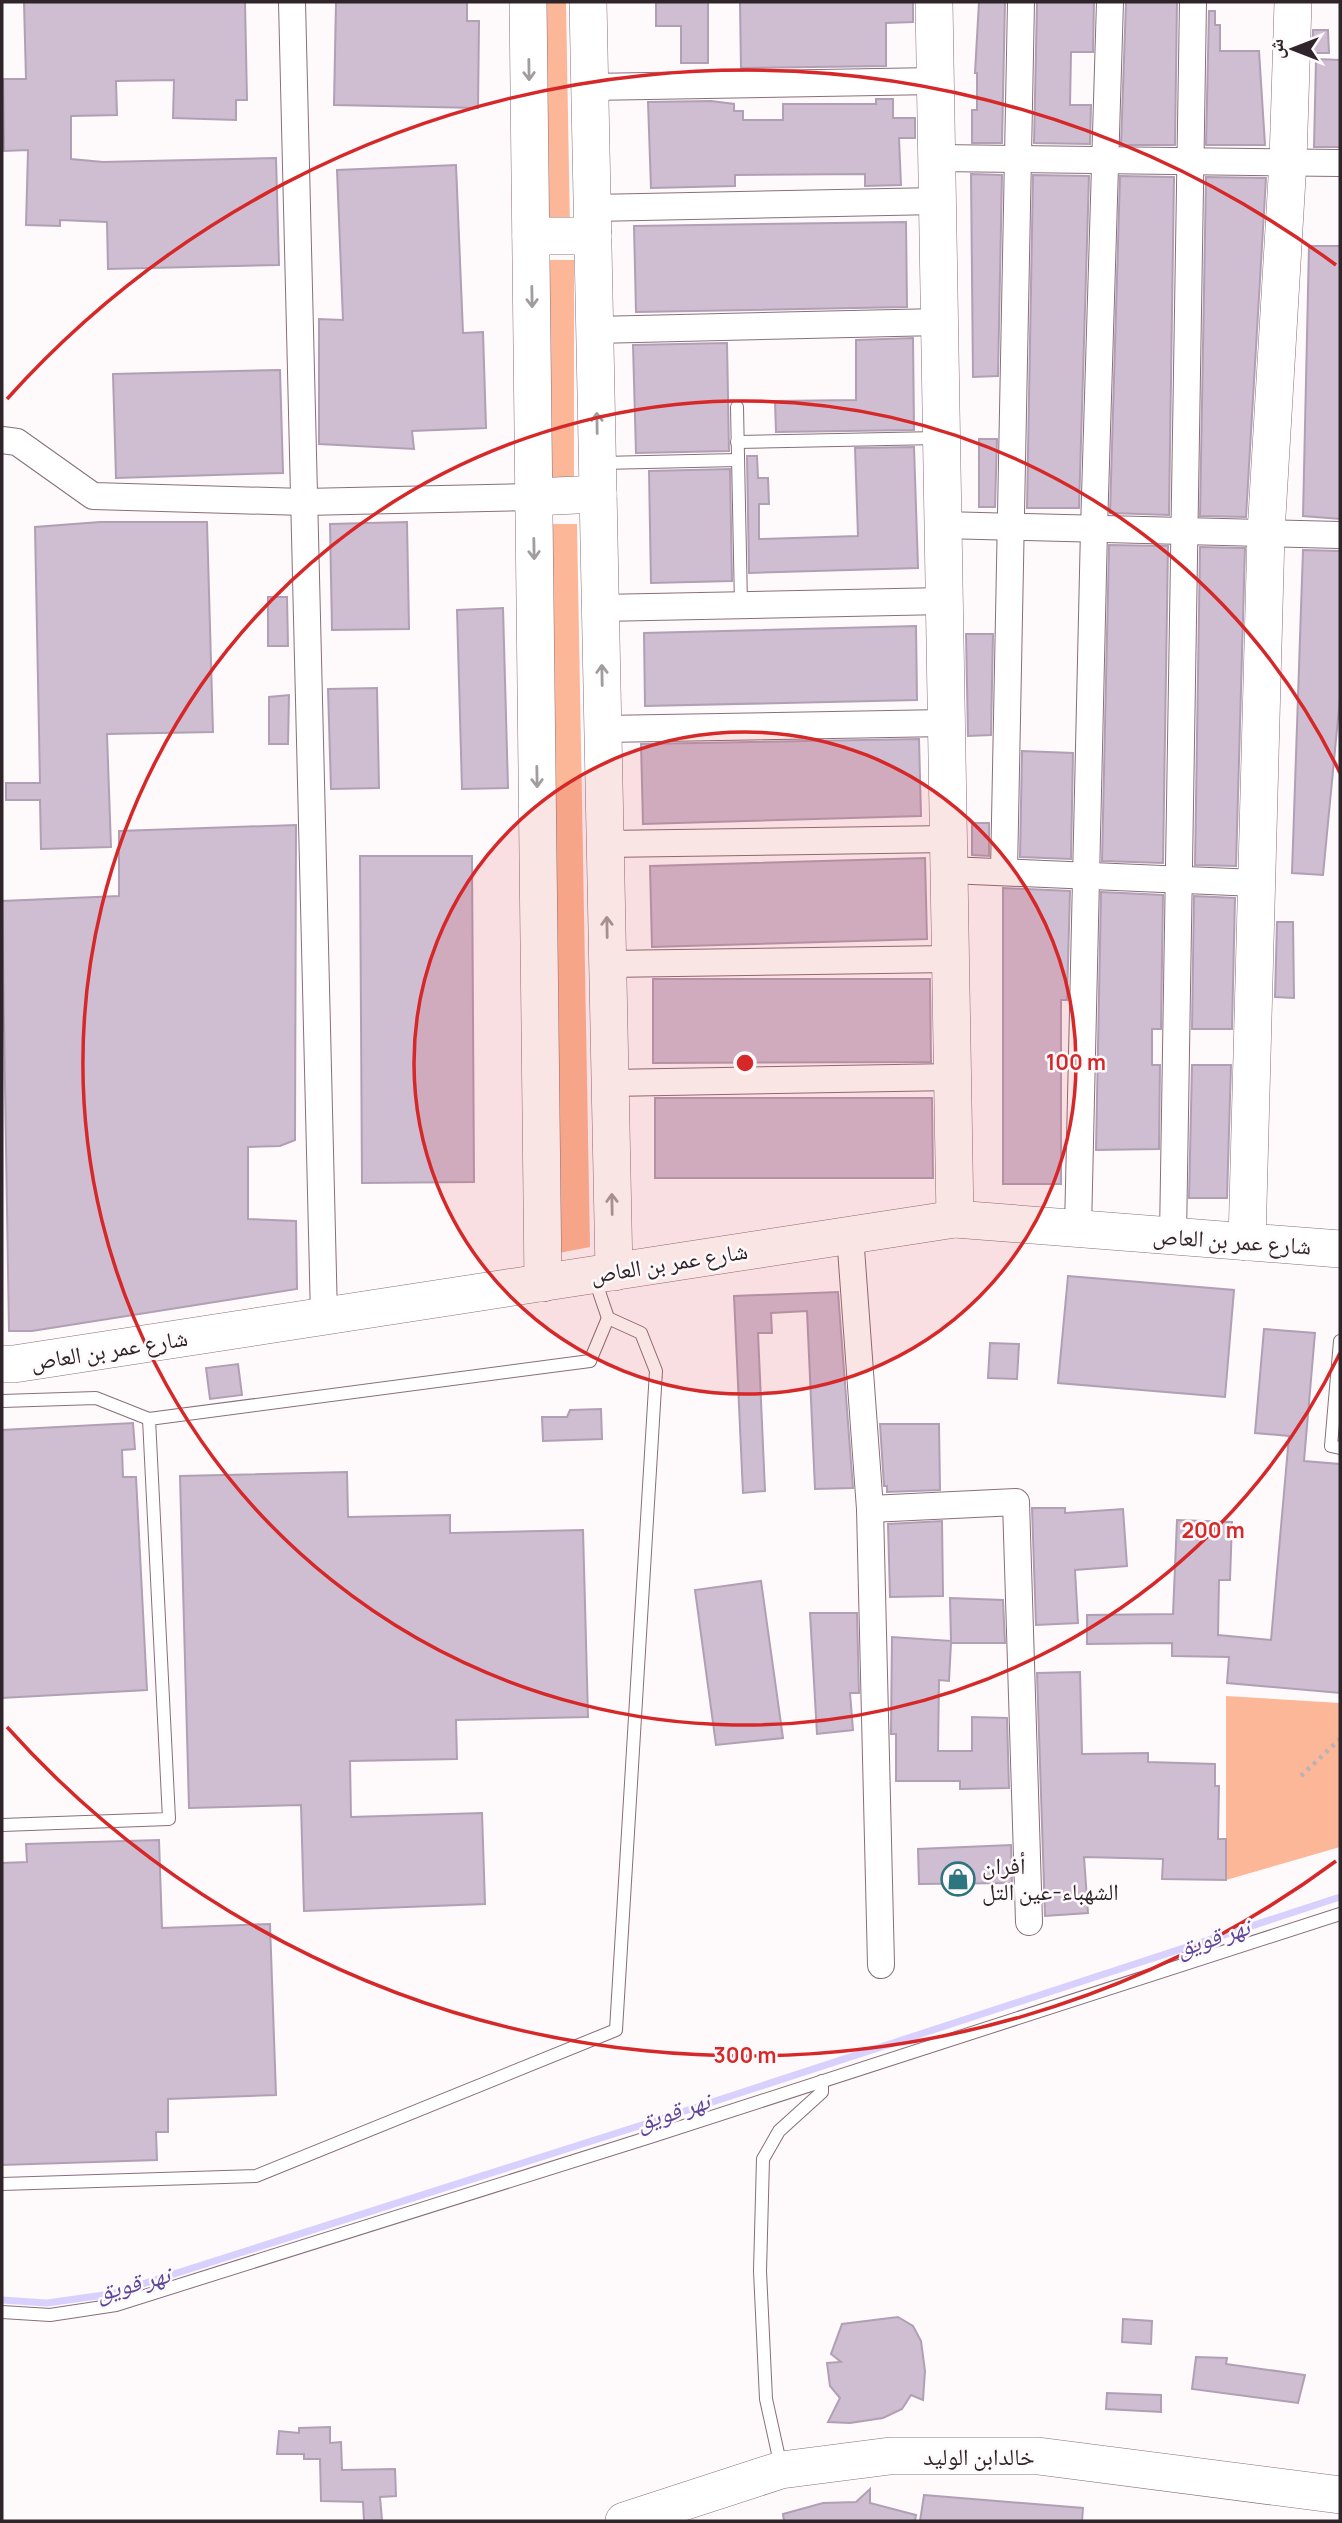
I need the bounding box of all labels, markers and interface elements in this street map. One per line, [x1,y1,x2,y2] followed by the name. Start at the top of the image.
[1258,14,1328,84] north arrow
[1263,39,1289,59] text: ش
[522,58,536,81] one-way arrow
[525,286,538,309] one-way arrow
[590,412,603,435] one-way arrow
[528,538,541,561] one-way arrow
[595,664,608,687] one-way arrow
[530,765,544,788] one-way arrow
[600,916,613,939] one-way arrow
[1046,1048,1106,1076] text: 100 m
[733,1051,757,1075] centre of rings
[605,1192,619,1215] one-way arrow
[1152,1219,1312,1261] street label: شارع عمر بن العاص
[588,1234,750,1290] street label: شارع عمر بن العاص
[28,1321,190,1377] street label: شارع عمر بن العاص
[1181,1516,1245,1544] text: 200 m
[982,1849,1119,1907] place label: أفران الشهباء-عين التل
[939,1860,977,1898] shop icon: أفران الشهباء-عين التل
[1172,1908,1257,1964] water label: نهر قويق
[714,2041,776,2069] text: 300 m
[632,2082,717,2138] water label: نهر قويق
[92,2256,177,2308] water label: نهر قويق
[923,2440,1035,2472] street label: خالدابن الوليد

